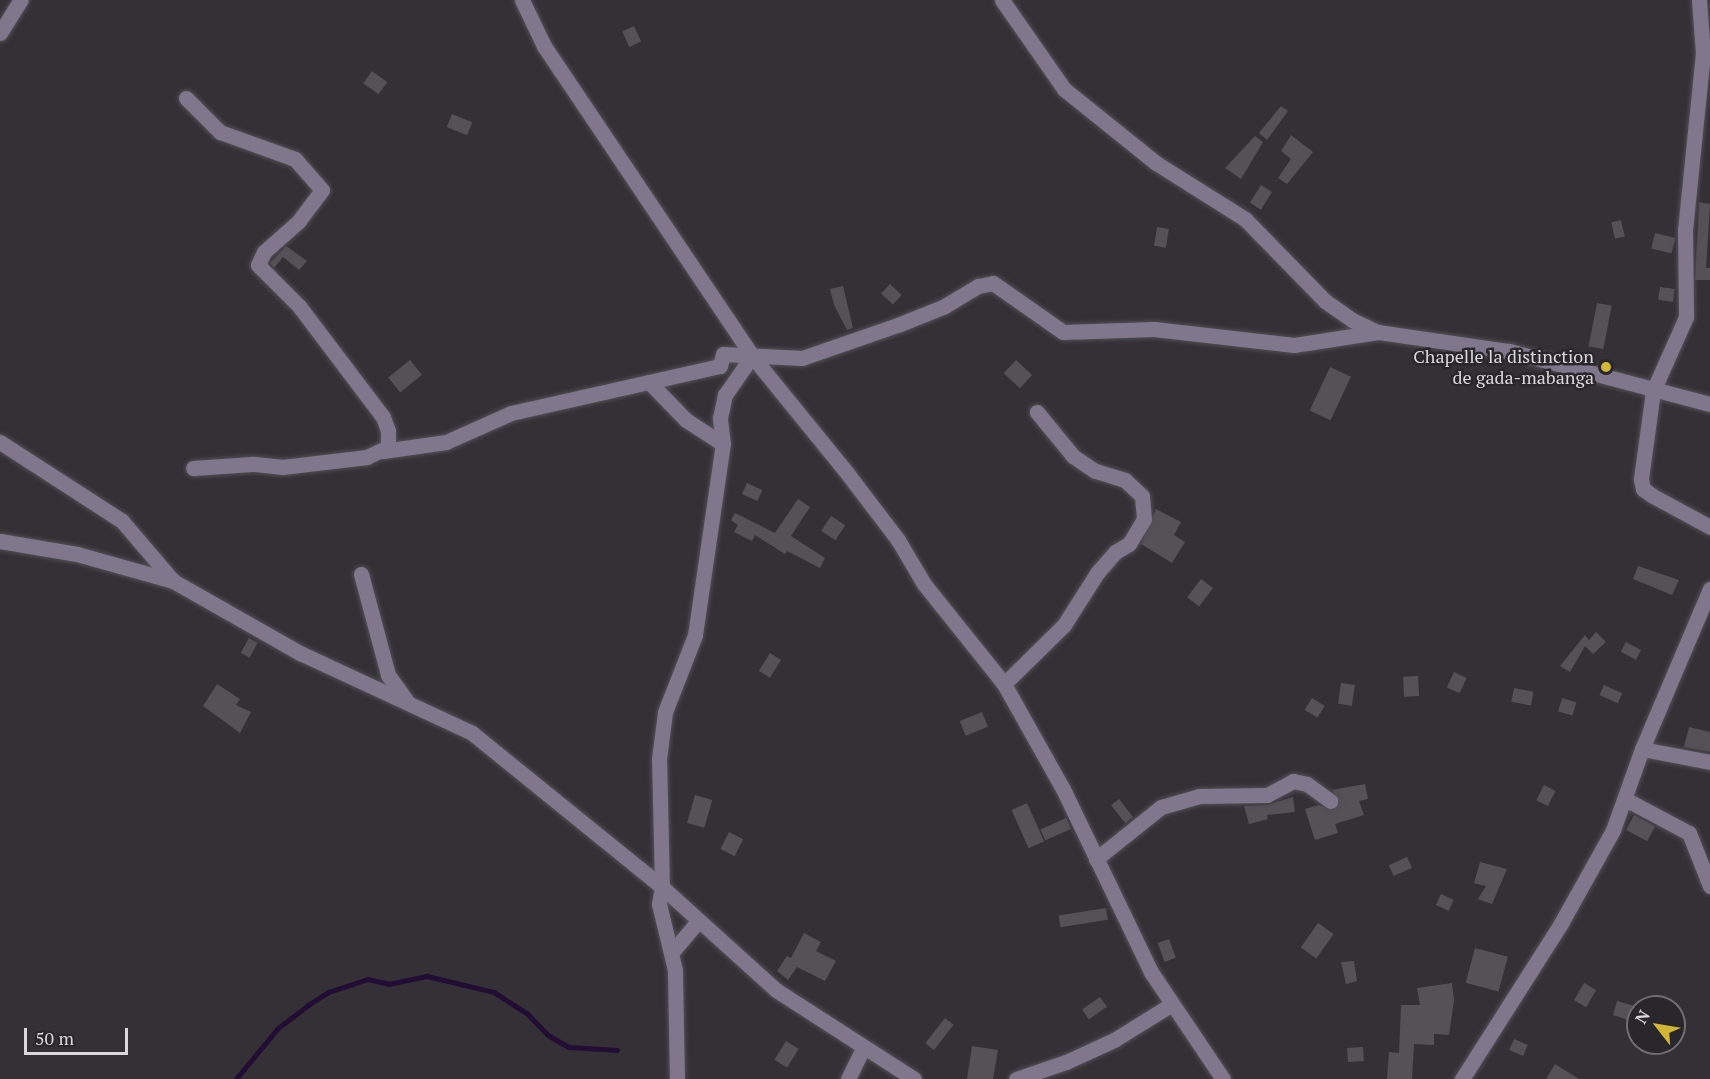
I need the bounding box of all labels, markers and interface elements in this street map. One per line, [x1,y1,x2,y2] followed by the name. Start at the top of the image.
[1413,346,1594,388] place label: Chapelle la distinction de gada-mabanga
[1599,360,1613,374] marker: Chapelle la distinction de gada-mabanga
[1626,995,1686,1055] north arrow
[1630,1006,1655,1028] text: N
[27,1016,130,1054] scale bar
[35,1026,74,1050] text: 50 m

